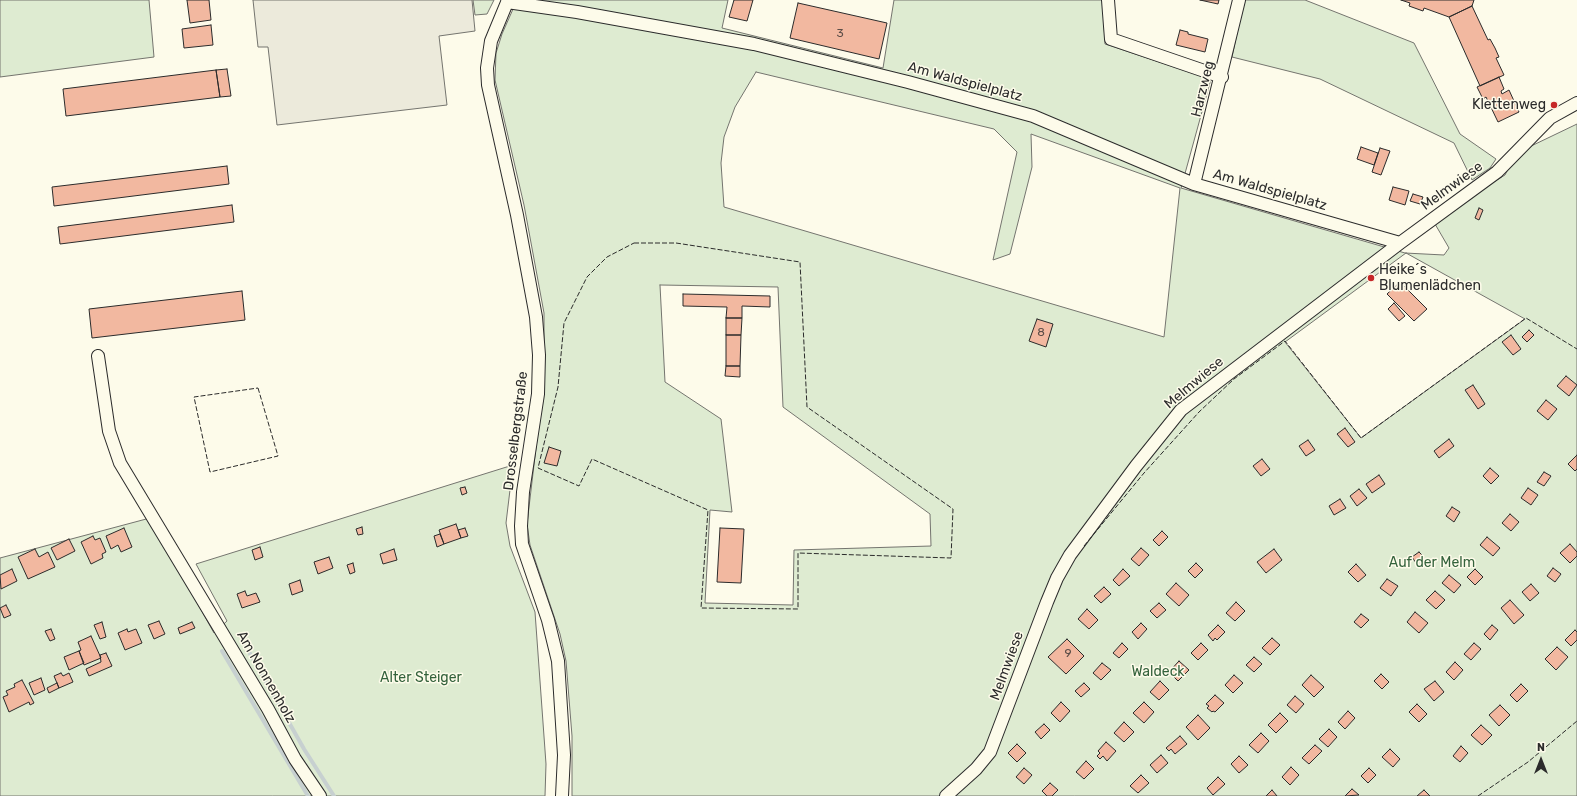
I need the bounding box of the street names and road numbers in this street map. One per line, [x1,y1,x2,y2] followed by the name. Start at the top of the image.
[906,59,1024,105] street label: Am Waldspielplatz
[1188,59,1218,119] street label: Harzweg
[1418,158,1486,214] street label: Melmwiese
[1211,166,1329,214] street label: Am Waldspielplatz
[1161,353,1227,413] street label: Melmwiese
[500,371,532,491] street label: Drosselbergstraße
[233,628,299,726] street label: Am Nonnenholz
[987,629,1027,703] street label: Melmwiese

